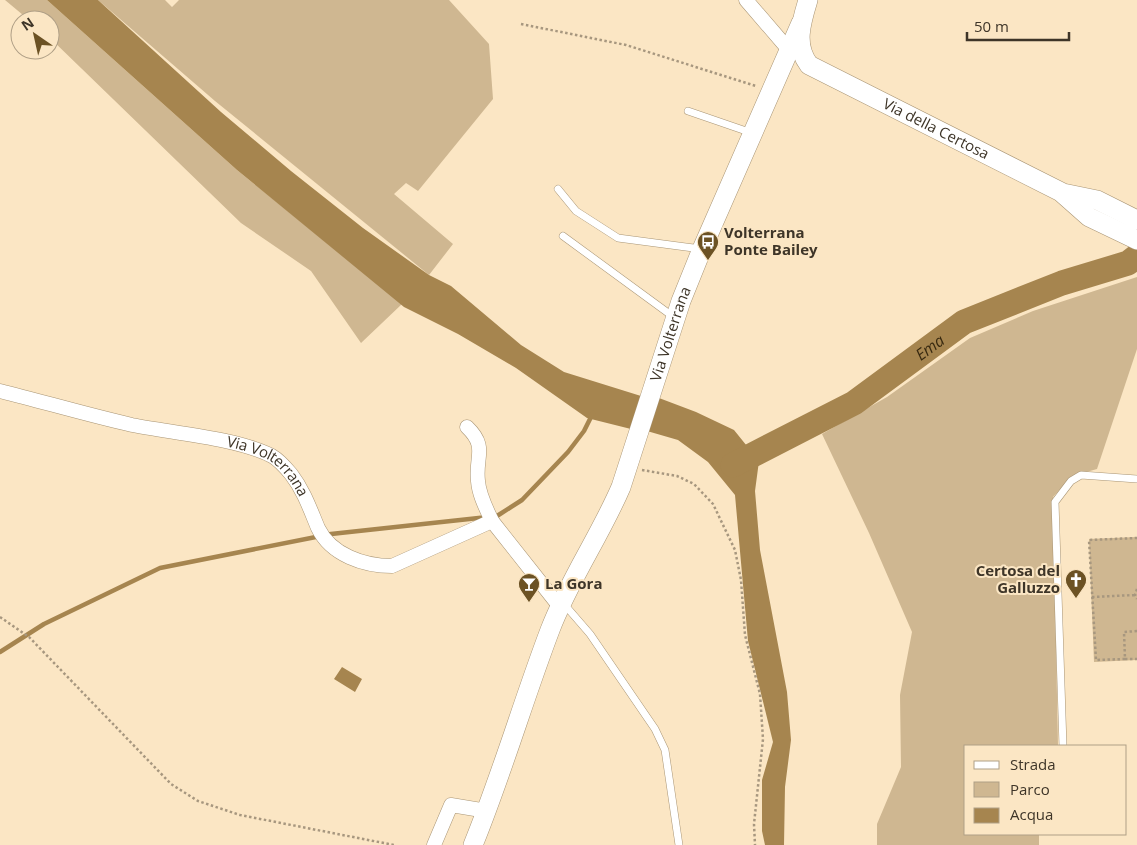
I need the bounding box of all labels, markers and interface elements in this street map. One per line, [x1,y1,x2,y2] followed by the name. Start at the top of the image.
[10,10,60,60] north arrow
[967,10,1070,42] scale bar
[17,13,37,35] text: N
[974,16,1009,36] text: 50 m
[880,93,993,163] street label: Via della Certosa
[724,222,818,259] place label: Volterrana Ponte Bailey
[696,230,720,261] bus stop icon: Volterrana Ponte Bailey
[645,283,695,384] street label: Via Volterrana
[911,329,949,365] water label: Ema
[225,431,314,499] street label: Via Volterrana
[976,560,1060,597] place label: Certosa del Galluzzo
[1064,568,1088,599] church icon: Certosa del Galluzzo
[517,572,541,603] bar icon: La Gora
[545,573,602,593] place label: La Gora
[964,745,1127,835] legend
[1010,754,1056,774] text: Strada
[1010,779,1050,799] text: Parco
[1010,804,1053,824] text: Acqua

